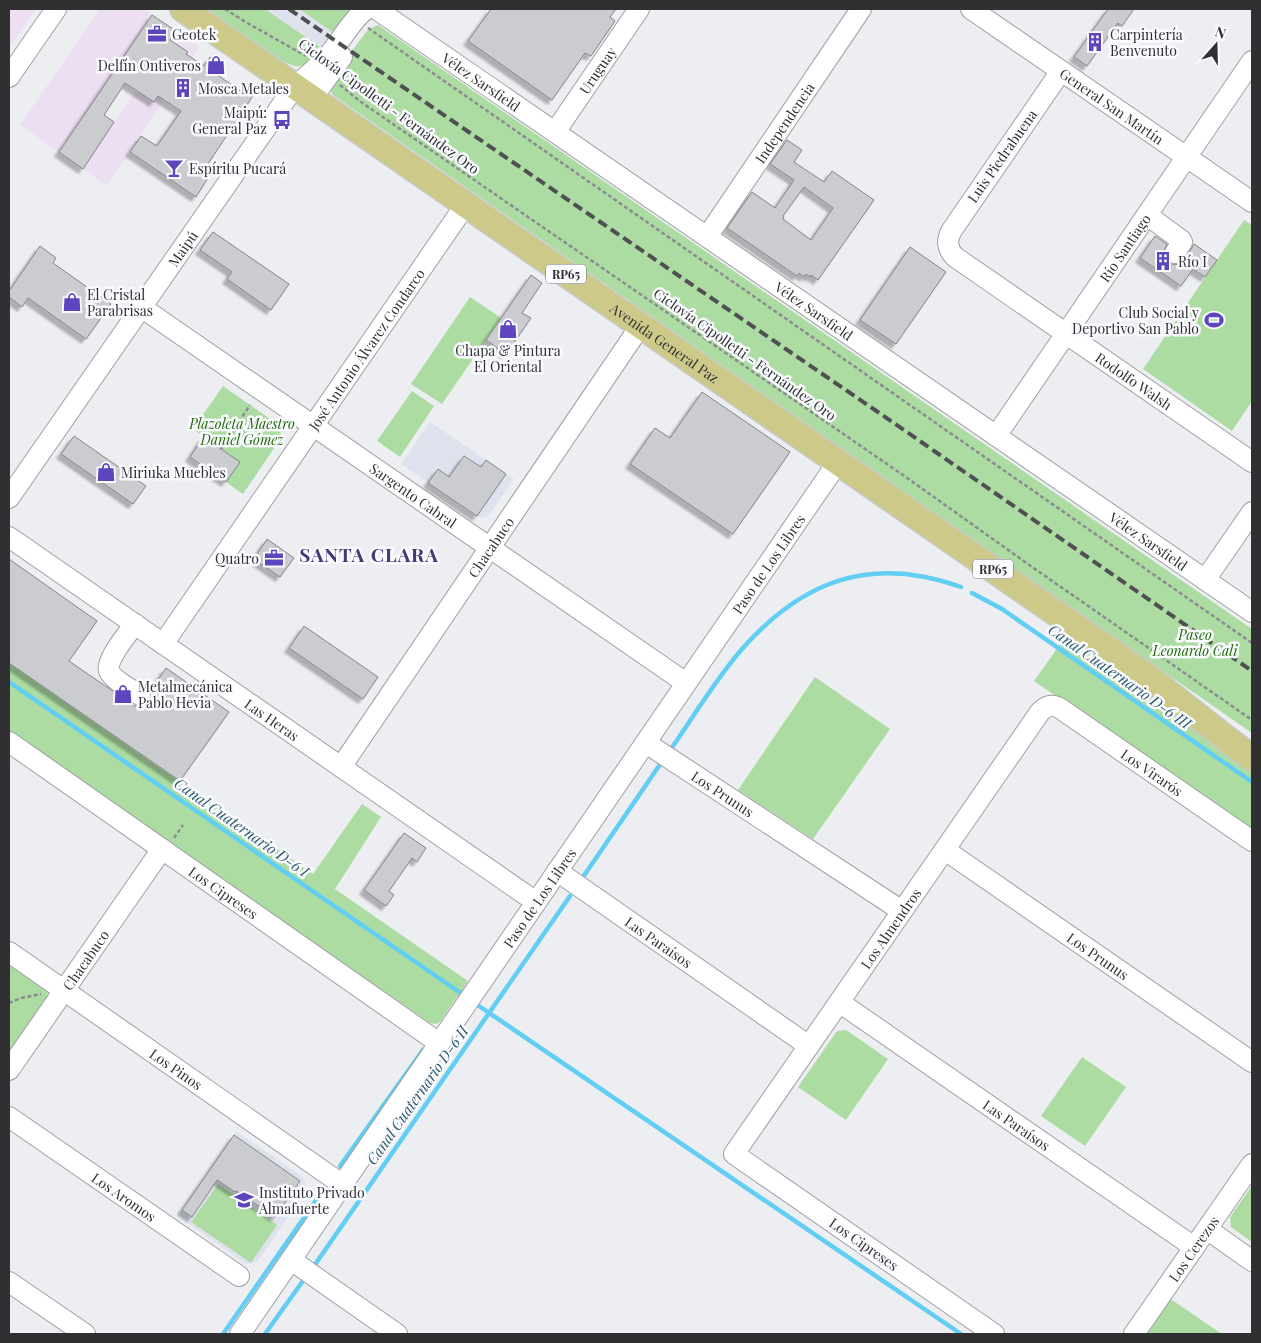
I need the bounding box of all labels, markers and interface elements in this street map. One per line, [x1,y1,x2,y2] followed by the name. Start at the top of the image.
[1191,20,1241,70] north arrow
[1213,22,1229,43] text: N
[146,23,168,45] office icon: Geotek
[172,25,217,44] place label: Geotek
[1110,25,1183,60] place label: Carpintería Benvenuto
[1084,31,1106,53] building icon: Carpintería Benvenuto
[295,34,483,178] street label: Ciclovía Cipolletti - Fernández Oro
[574,43,620,97] street label: Uruguay
[438,47,524,115] street label: Vélez Sarsfield
[205,54,227,76] shop icon: Delfín Ontiveros
[98,56,201,75] place label: Delfín Ontiveros
[1056,63,1168,149] street label: General San Martín
[172,77,194,99] building icon: Mosca Metales
[198,79,289,98] place label: Mosca Metales
[750,79,818,167] street label: Independencia
[192,103,267,138] place label: Maipú: General Paz
[963,106,1041,206] street label: Luis Piedrabuena
[271,109,293,131] bus stop icon: Maipú: General Paz
[163,157,185,179] bar icon: Espíritu Pucará
[189,159,286,178] place label: Espíritu Pucará
[1095,210,1155,285] street label: Río Santiago
[163,227,201,270] street label: Maipú
[1152,250,1174,272] building icon: Río I
[1178,252,1207,271] place label: Río I
[303,264,429,435] street label: José Antonio Álvarez Condarco
[546,264,586,284] road number: RP65
[770,276,857,344] street label: Vélez Sarsfield
[650,283,840,425] street label: Ciclovía Cipolletti - Fernández Oro
[87,285,153,320] place label: El Cristal Parabrisas
[61,291,83,313] shop icon: El Cristal Parabrisas
[606,298,723,387] street label: Avenida General Paz
[1072,303,1199,338] place label: Club Social y Deportivo San Pablo
[1203,309,1225,331] sports icon: Club Social y Deportivo San Pablo
[497,318,519,340] shop icon: Chapa & Pintura El Oriental
[455,341,561,376] place label: Chapa & Pintura El Oriental
[1092,348,1177,414] street label: Rodolfo Walsh
[188,414,295,449] park label: Plazoleta Maestro Daniel Gómez
[366,458,461,532] street label: Sargento Cabral
[95,461,117,483] shop icon: Miriuka Muebles
[121,463,226,482] place label: Miriuka Muebles
[1105,507,1192,574] street label: Vélez Sarsfield
[727,510,809,617] street label: Paso de Los Libres
[463,513,518,581] street label: Chacabuco
[299,541,439,567] district label: SANTA CLARA
[263,547,285,569] office icon: Quatro
[215,549,259,568] place label: Quatro
[973,560,1013,578] road number: RP65
[1045,619,1197,734] water label: Canal Cuaternario D-6 III
[1152,625,1238,660] park label: Paseo Leonardo Cali
[138,677,233,712] place label: Metalmecánica Pablo Hevia
[112,683,134,705] shop icon: Metalmecánica Pablo Hevia
[241,694,303,745] street label: Las Heras
[1118,744,1187,800] street label: Los Virarós
[688,766,758,821] street label: Los Prunus
[171,773,315,882] water label: Canal Cuaternario D-6 I
[498,844,580,951] street label: Paso de Los Libres
[185,861,262,923] street label: Los Cipreses
[856,884,925,972] street label: Los Almendros
[622,912,696,972] street label: Las Paraísos
[58,926,113,994] street label: Chacabuco
[1063,928,1133,984] street label: Los Prunus
[361,1020,474,1168] water label: Canal Cuaternario D-6 II
[146,1044,206,1094] street label: Los Pinos
[979,1095,1054,1155] street label: Las Paraísos
[88,1168,160,1225] street label: Los Aromos
[258,1183,365,1218] place label: Instituto Privado Almafuerte
[233,1189,255,1211] school or university icon: Instituto Privado Almafuerte
[1164,1212,1223,1285] street label: Los Cerezos
[826,1213,902,1275] street label: Los Cipreses

